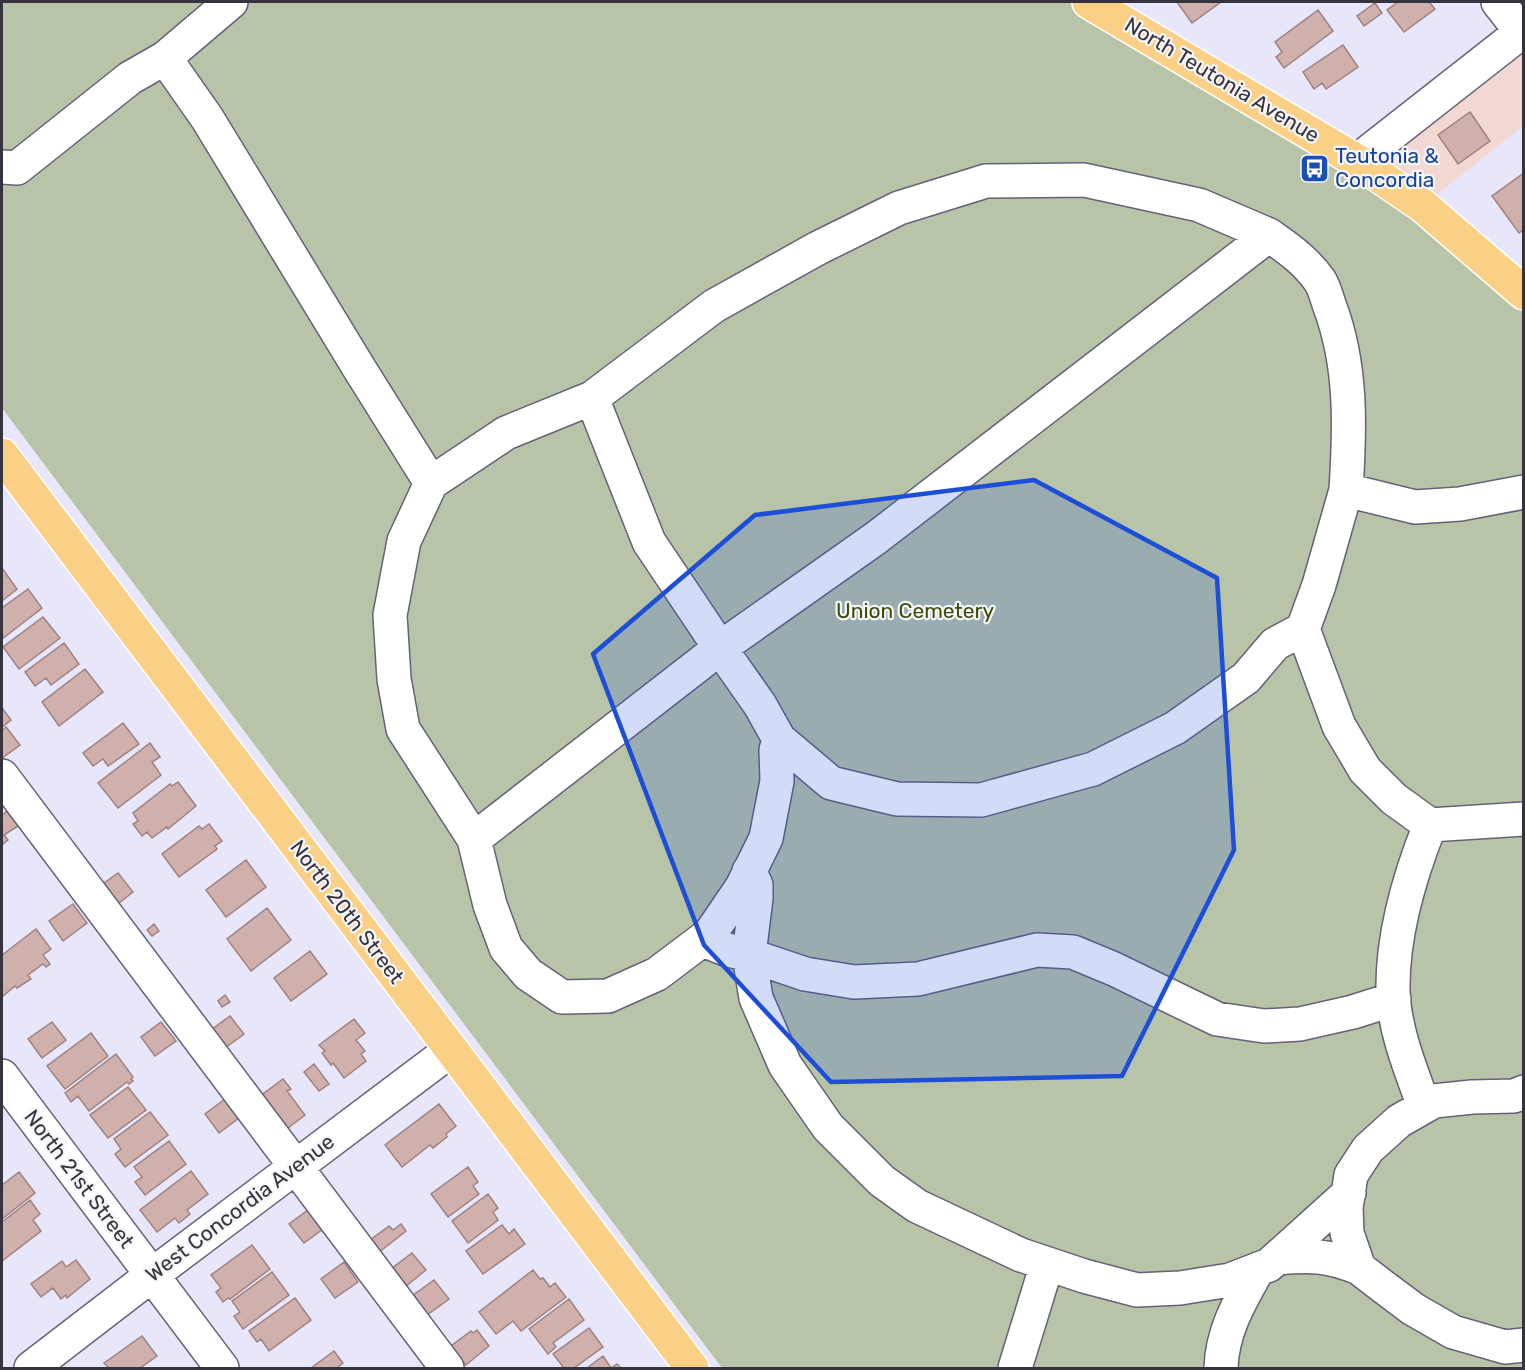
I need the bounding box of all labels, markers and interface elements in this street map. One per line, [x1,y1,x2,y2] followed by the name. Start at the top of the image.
[1120,12,1324,148] street label: North Teutonia Avenue
[1335,143,1439,192] place label: Teutonia & Concordia
[1298,152,1330,184] bus stop icon: Teutonia & Concordia
[836,598,994,623] park label: Union Cemetery
[285,835,410,988] street label: North 20th Street
[19,1105,140,1253] street label: North 21st Street
[140,1129,339,1287] street label: West Concordia Avenue

